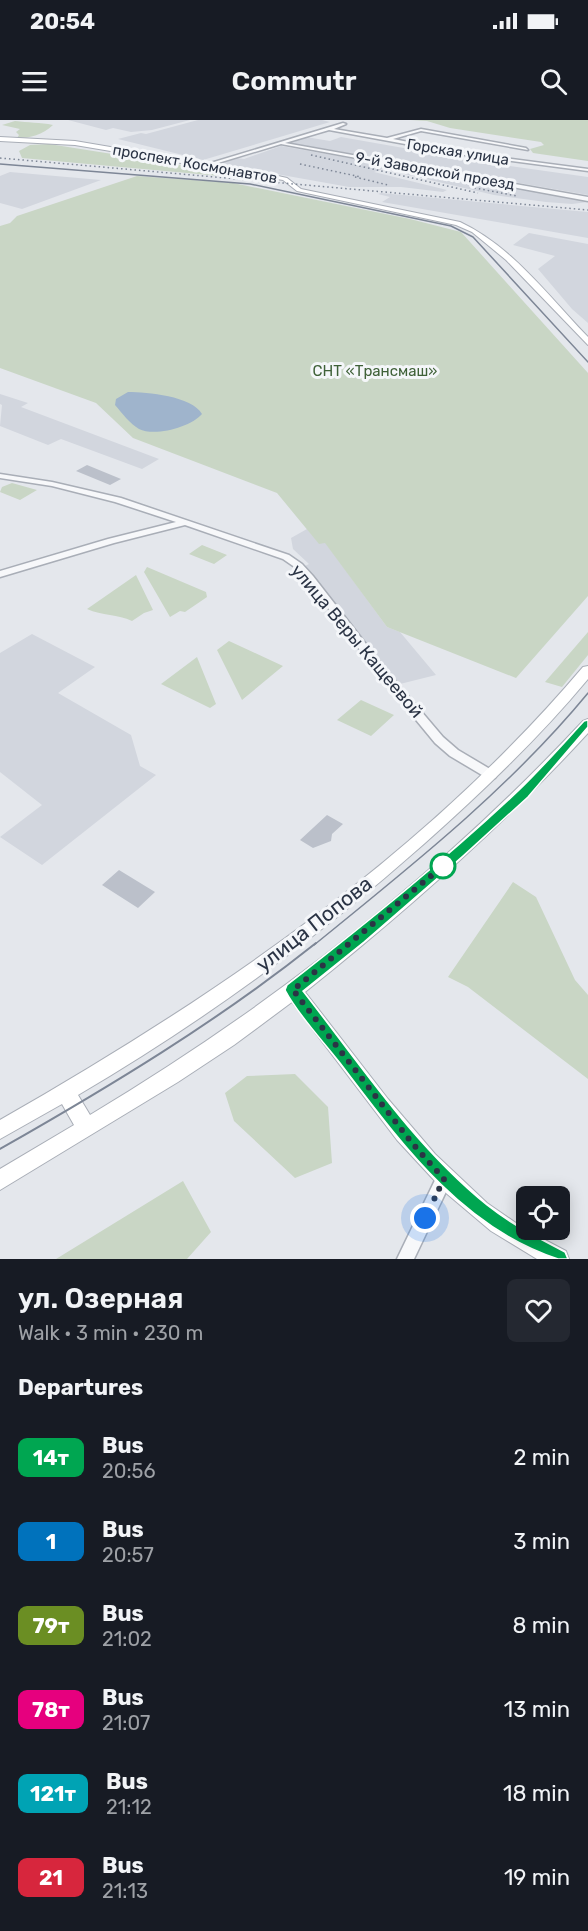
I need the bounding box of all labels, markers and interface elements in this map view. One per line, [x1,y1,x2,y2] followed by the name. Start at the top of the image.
[30,8,95,35] text: 20:54
[18,65,51,98] icon: menu
[232,65,356,97] text: Commutr
[537,65,570,98] icon: search
[406,135,510,169] street label: Горская улица
[111,141,279,187] street label: проспект Космонавтов
[354,148,516,194] street label: 9-й Заводской проезд
[313,362,437,380] park label: СНТ «Трансмаш»
[286,560,428,722] street label: улица Веры Кащеевой
[430,853,456,879] unlabelled marker
[251,871,377,977] street label: улица Попова
[516,1186,570,1240] map controls
[516,1186,570,1240] button: locate
[410,1203,440,1233] your location
[507,1279,570,1342] button: heart
[18,1282,184,1315] text: ул. Озерная
[18,1321,203,1345] text: Walk · 3 min · 230 m
[18,1374,143,1401] text: Departures
[102,1432,144,1459] text: Bus
[513,1444,570,1471] text: 2 min
[33,1445,69,1470] text: 14т
[102,1459,156,1483] text: 20:56
[102,1516,144,1543] text: Bus
[513,1528,570,1555] text: 3 min
[46,1529,56,1554] text: 1
[102,1543,154,1567] text: 20:57
[102,1600,144,1627] text: Bus
[512,1612,570,1639] text: 8 min
[32,1613,70,1638] text: 79т
[102,1627,152,1651] text: 21:02
[102,1684,144,1711] text: Bus
[504,1696,570,1723] text: 13 min
[32,1697,70,1722] text: 78т
[102,1711,150,1735] text: 21:07
[106,1768,148,1795] text: Bus
[503,1780,570,1807] text: 18 min
[30,1781,76,1806] text: 121т
[106,1795,152,1819] text: 21:12
[102,1852,144,1879] text: Bus
[504,1864,570,1891] text: 19 min
[39,1865,63,1890] text: 21
[102,1879,148,1903] text: 21:13

